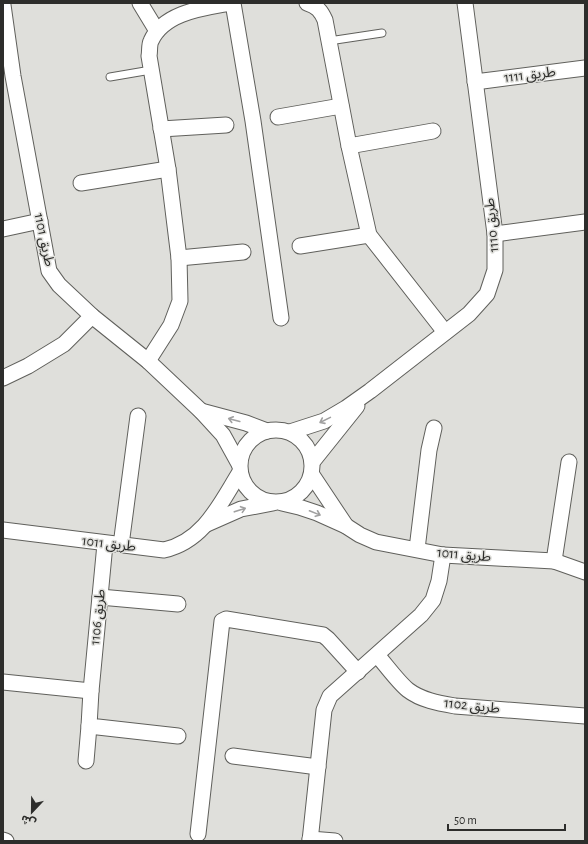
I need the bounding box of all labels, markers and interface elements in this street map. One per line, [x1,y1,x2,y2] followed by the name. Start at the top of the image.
[503,65,557,87] street label: طريق 1111
[483,197,503,253] street label: طريق 1110
[30,212,56,268] street label: طريق 1101
[228,416,241,423] one-way arrow
[319,417,331,424] one-way arrow
[233,506,246,513] one-way arrow
[308,509,320,517] one-way arrow
[81,534,137,556] street label: طريق 1011
[436,546,492,566] street label: طريق 1011
[88,588,110,646] street label: طريق 1106
[443,696,500,718] street label: طريق 1102
[12,792,52,832] north arrow
[448,806,565,832] scale bar
[19,812,38,829] text: ش
[454,814,477,826] text: 50 m

